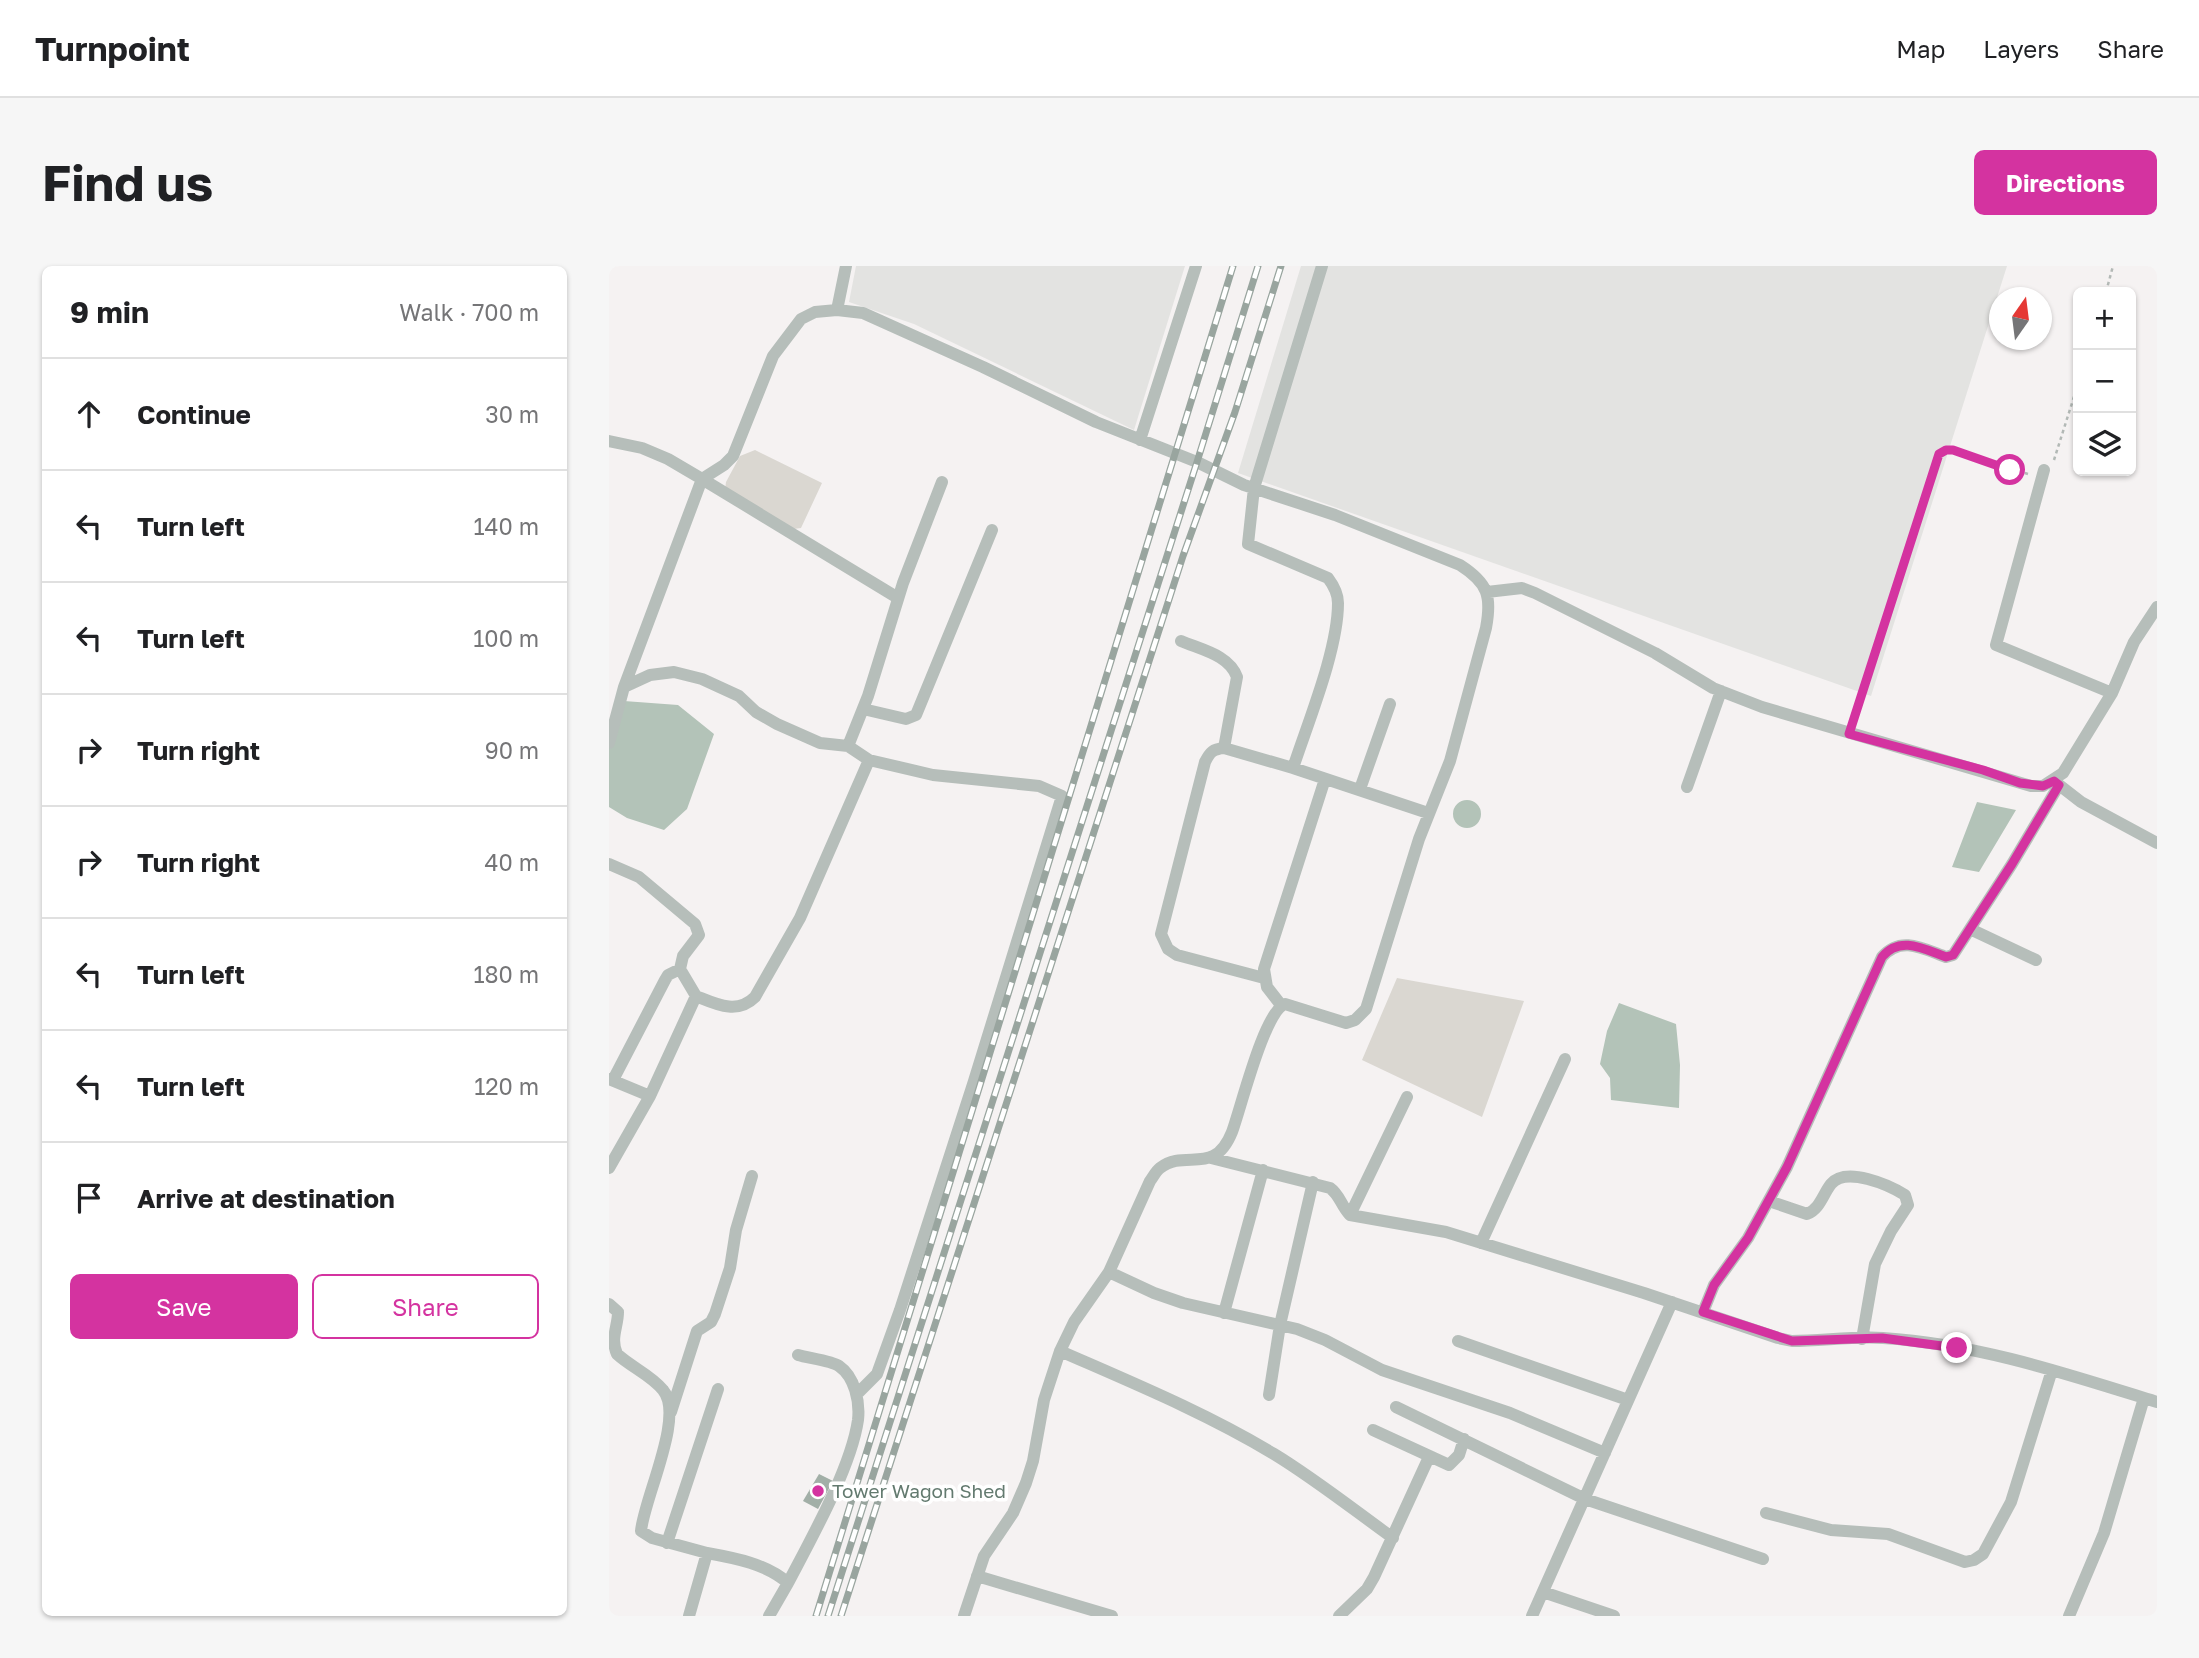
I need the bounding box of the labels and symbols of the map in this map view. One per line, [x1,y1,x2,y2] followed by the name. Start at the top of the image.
[1989,287,2052,350] north arrow
[1994,454,2025,485] route start
[1941,1332,1972,1363] route end
[832,1479,1006,1502] place label: Tower Wagon Shed
[810,1483,826,1499] marker: Tower Wagon Shed

